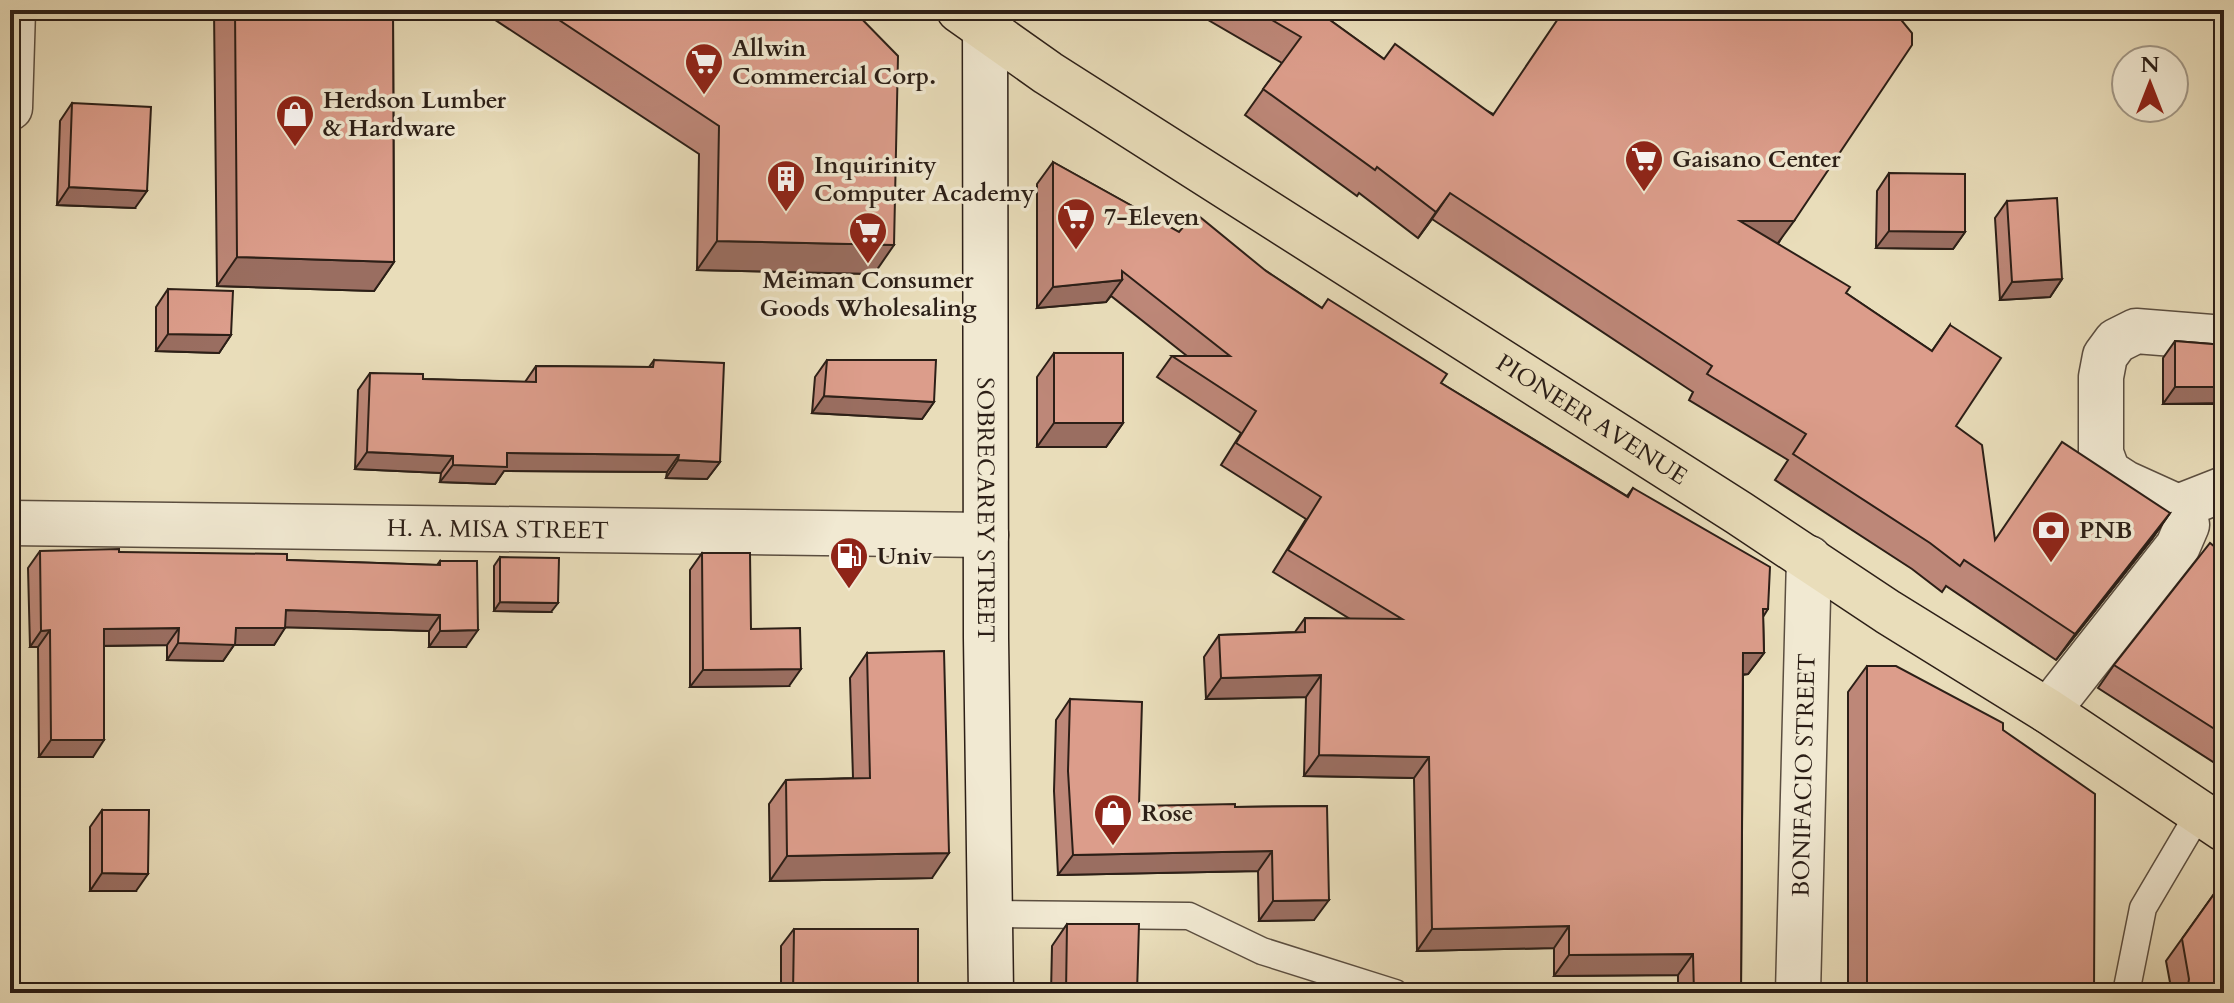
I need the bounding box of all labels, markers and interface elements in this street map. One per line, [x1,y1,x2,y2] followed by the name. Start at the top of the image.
[732,32,936,93] place label: Allwin Commercial Corp.
[683,41,725,96] supermarket icon: Allwin Commercial Corp.
[2110,44,2190,124] north arrow
[2140,50,2160,80] text: N
[323,84,507,145] place label: Herdson Lumber & Hardware
[274,93,316,148] shop icon: Herdson Lumber & Hardware
[1623,138,1665,193] supermarket icon: Gaisano Center
[1672,143,1841,176] place label: Gaisano Center
[814,149,1035,210] place label: Inquirinity Computer Academy
[765,158,807,213] building icon: Inquirinity Computer Academy
[1055,196,1097,251] supermarket icon: 7-Eleven
[1104,201,1200,234] place label: 7-Eleven
[847,210,889,265] supermarket icon: Meiman Consumer Goods Wholesaling
[759,264,977,325] place label: Meiman Consumer Goods Wholesaling
[1490,346,1694,493] street label: PIONEER AVENUE
[969,377,1003,643] street label: SOBRECAREY STREET
[2030,509,2072,564] bank icon: PNB
[387,511,609,547] street label: H. A. MISA STREET
[2079,514,2132,547] place label: PNB
[828,535,870,590] fuel station icon: Univ
[877,540,933,573] place label: Univ
[1784,653,1823,897] street label: BONIFACIO STREET
[1092,792,1134,847] shop icon: Rose
[1141,797,1193,830] place label: Rose

